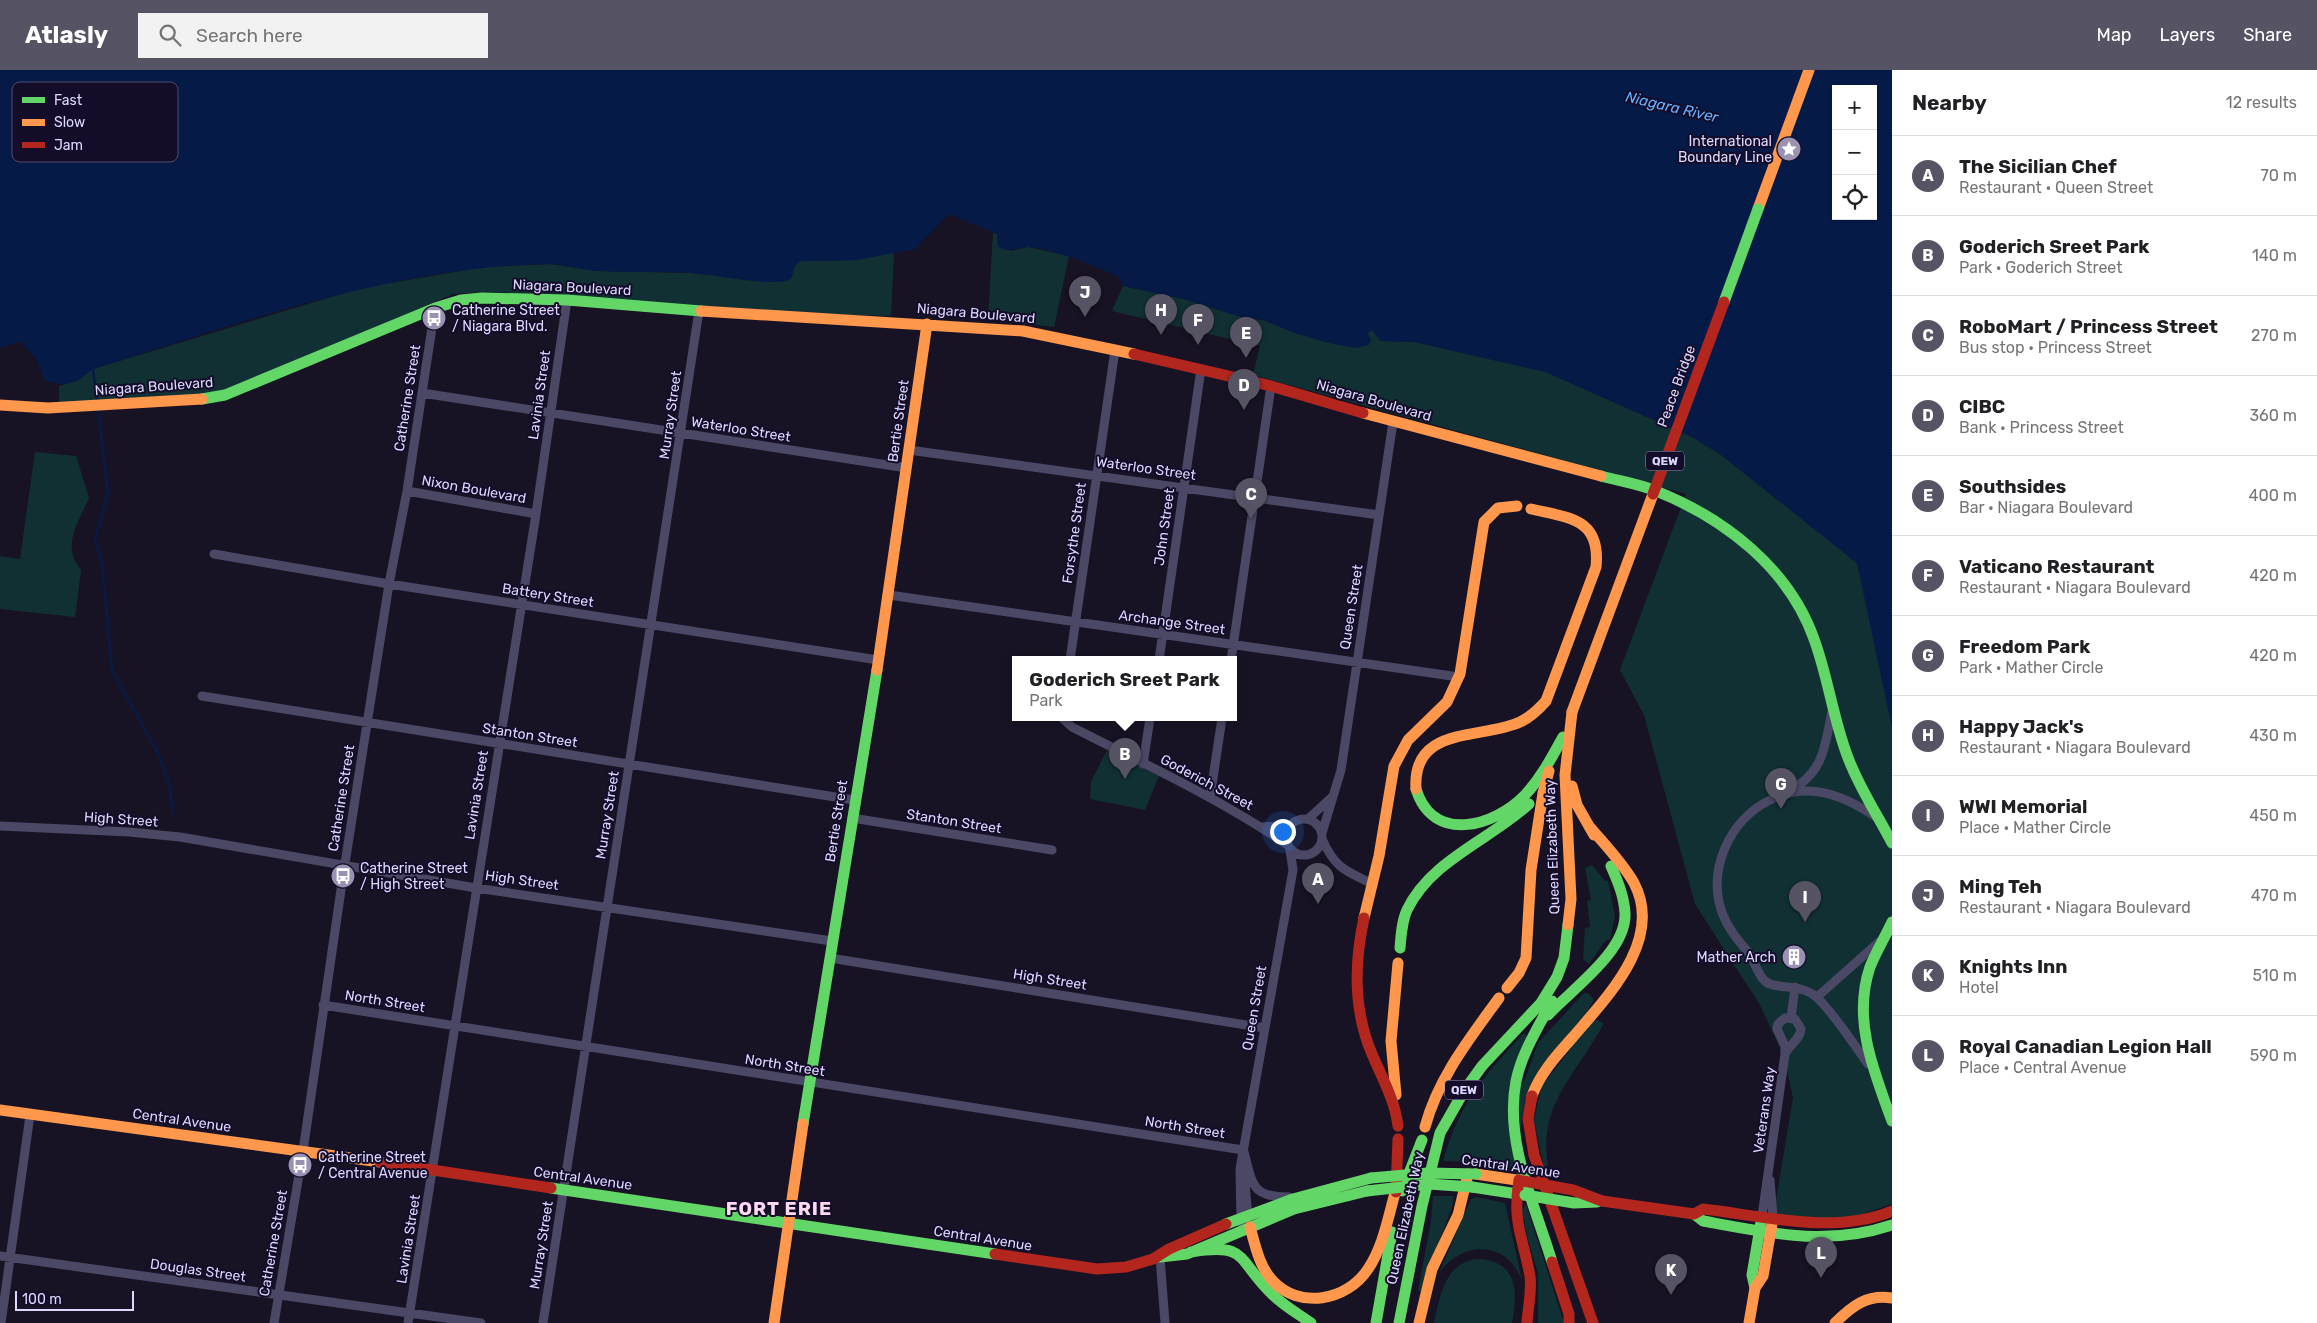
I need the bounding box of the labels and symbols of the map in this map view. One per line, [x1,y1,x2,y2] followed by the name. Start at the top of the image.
[12,82,178,162] legend
[1624,88,1721,127] water label: Niagara River
[54,92,83,109] text: Fast
[54,114,85,131] text: Slow
[1678,133,1772,166] place label: International Boundary Line
[1776,136,1802,162] place icon: International Boundary Line
[54,137,83,154] text: Jam
[512,276,632,299] street label: Niagara Boulevard
[1069,276,1101,317] pin: J
[1145,294,1177,335] pin: H
[916,300,1036,327] street label: Niagara Boulevard
[452,302,560,335] place label: Catherine Street / Niagara Blvd.
[1182,304,1214,345] pin: F
[421,305,447,331] bus stop icon: Catherine Street / Niagara Blvd.
[1230,317,1262,358] pin: E
[391,343,424,453] street label: Catherine Street
[1654,343,1699,430] street label: Peace Bridge
[525,349,554,441] street label: Lavinia Street
[656,369,685,460] street label: Murray Street
[1228,369,1260,410] pin: D
[94,374,214,399] street label: Niagara Boulevard
[1314,376,1433,425] street label: Niagara Boulevard
[884,378,913,463] street label: Bertie Street
[690,413,792,446] street label: Waterloo Street
[1646,452,1684,471] road number: QEW
[1095,453,1197,484] street label: Waterloo Street
[420,472,528,507] street label: Nixon Boulevard
[1235,478,1267,519] pin: C
[1059,481,1090,585] street label: Forsythe Street
[1151,487,1178,567] street label: John Street
[1336,563,1367,651] street label: Queen Street
[501,580,595,611] street label: Battery Street
[1118,607,1227,638] street label: Archange Street
[481,720,579,751] street label: Stanton Street
[1109,738,1141,779] pin: B
[325,743,358,853] street label: Catherine Street
[461,749,492,841] street label: Lavinia Street
[1157,751,1257,814] street label: Goderich Street
[1765,768,1797,809] pin: G
[592,769,623,860] street label: Murray Street
[822,778,851,863] street label: Bertie Street
[1542,779,1563,915] street label: Queen Elizabeth Way
[905,806,1003,837] street label: Stanton Street
[83,808,159,831] street label: High Street
[1270,819,1296,845] your location
[360,860,468,893] place label: Catherine Street / High Street
[330,863,356,889] bus stop icon: Catherine Street / High Street
[1302,863,1334,904] pin: A
[484,867,560,894] street label: High Street
[1789,881,1821,922] pin: I
[1781,944,1807,970] building icon: Mather Arch
[1697,949,1776,966] place label: Mather Arch
[1239,964,1270,1052] street label: Queen Street
[1012,965,1088,994] street label: High Street
[344,987,427,1016] street label: North Street
[744,1051,827,1080] street label: North Street
[1750,1065,1779,1155] street label: Veterans Way
[1445,1080,1483,1100] road number: QEW
[132,1105,233,1136] street label: Central Avenue
[1144,1113,1227,1142] street label: North Street
[318,1149,428,1182] place label: Catherine Street / Central Avenue
[1383,1150,1428,1286] street label: Queen Elizabeth Way
[1461,1151,1562,1182] street label: Central Avenue
[287,1152,313,1178] bus stop icon: Catherine Street / Central Avenue
[533,1163,634,1194] street label: Central Avenue
[256,1188,291,1298] street label: Catherine Street
[393,1193,424,1285] street label: Lavinia Street
[726,1197,832,1220] district label: FORT ERIE
[526,1199,557,1290] street label: Murray Street
[932,1222,1034,1255] street label: Central Avenue
[1805,1237,1837,1278] pin: L
[1655,1254,1687,1295] pin: K
[149,1255,247,1286] street label: Douglas Street
[15,1288,134,1311] scale bar

